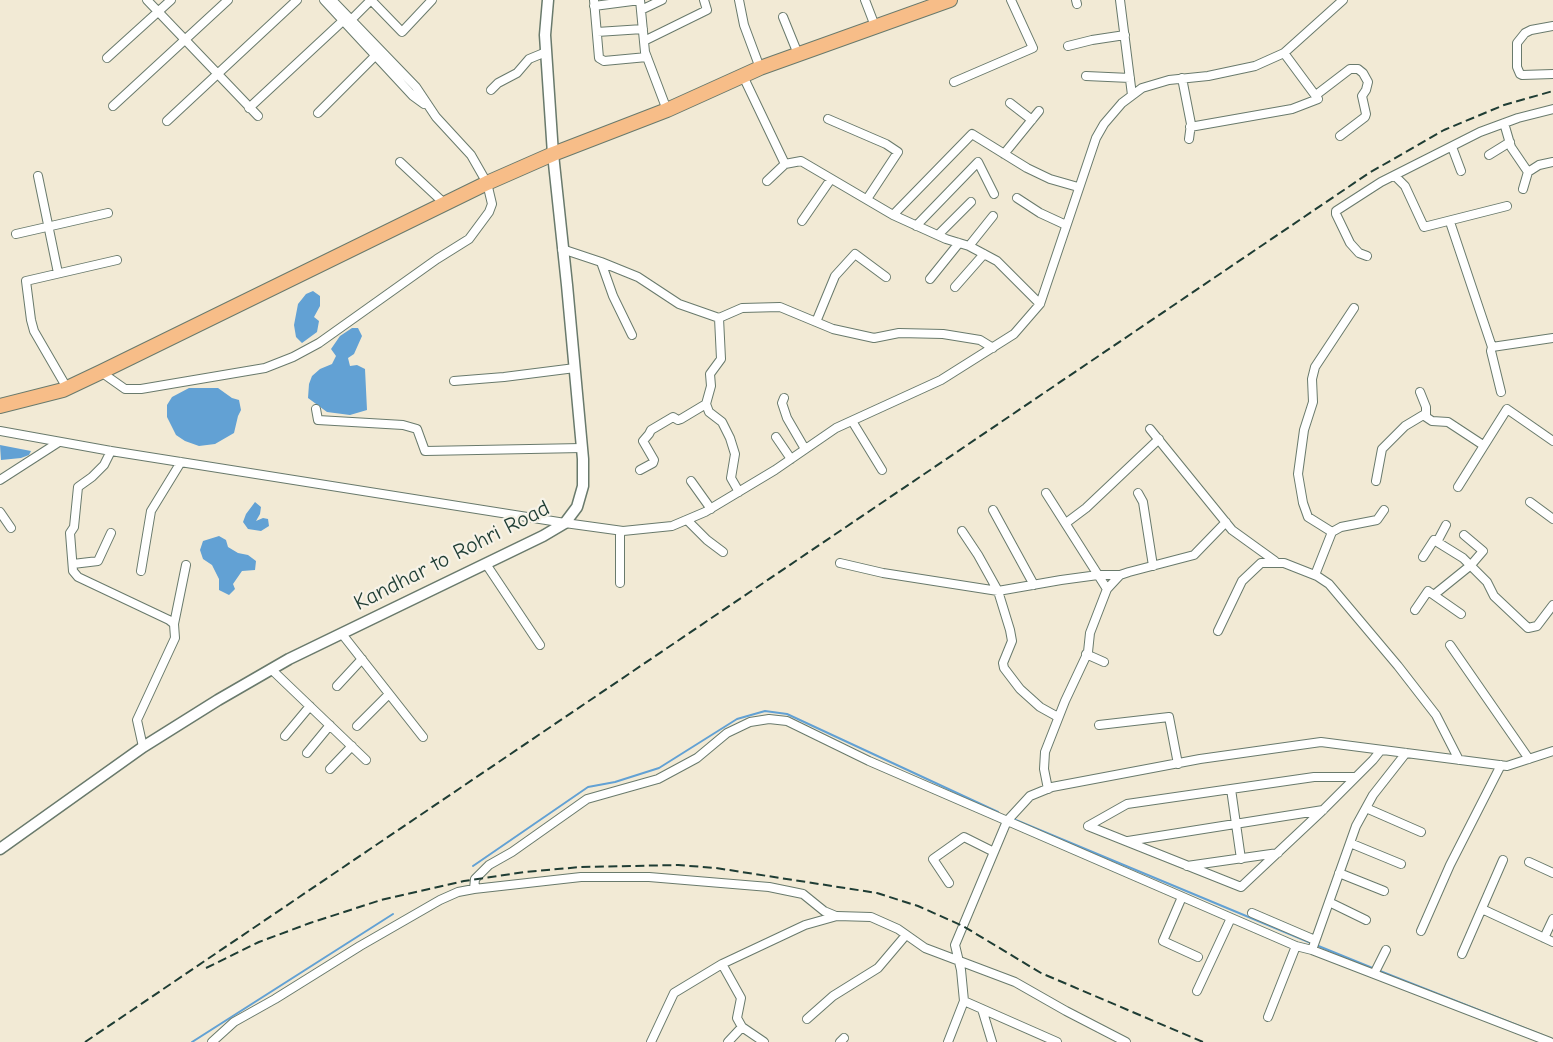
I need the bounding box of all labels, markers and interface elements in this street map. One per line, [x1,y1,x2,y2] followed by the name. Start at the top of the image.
[350,495,554,617] street label: Kandhar to Rohri Road

